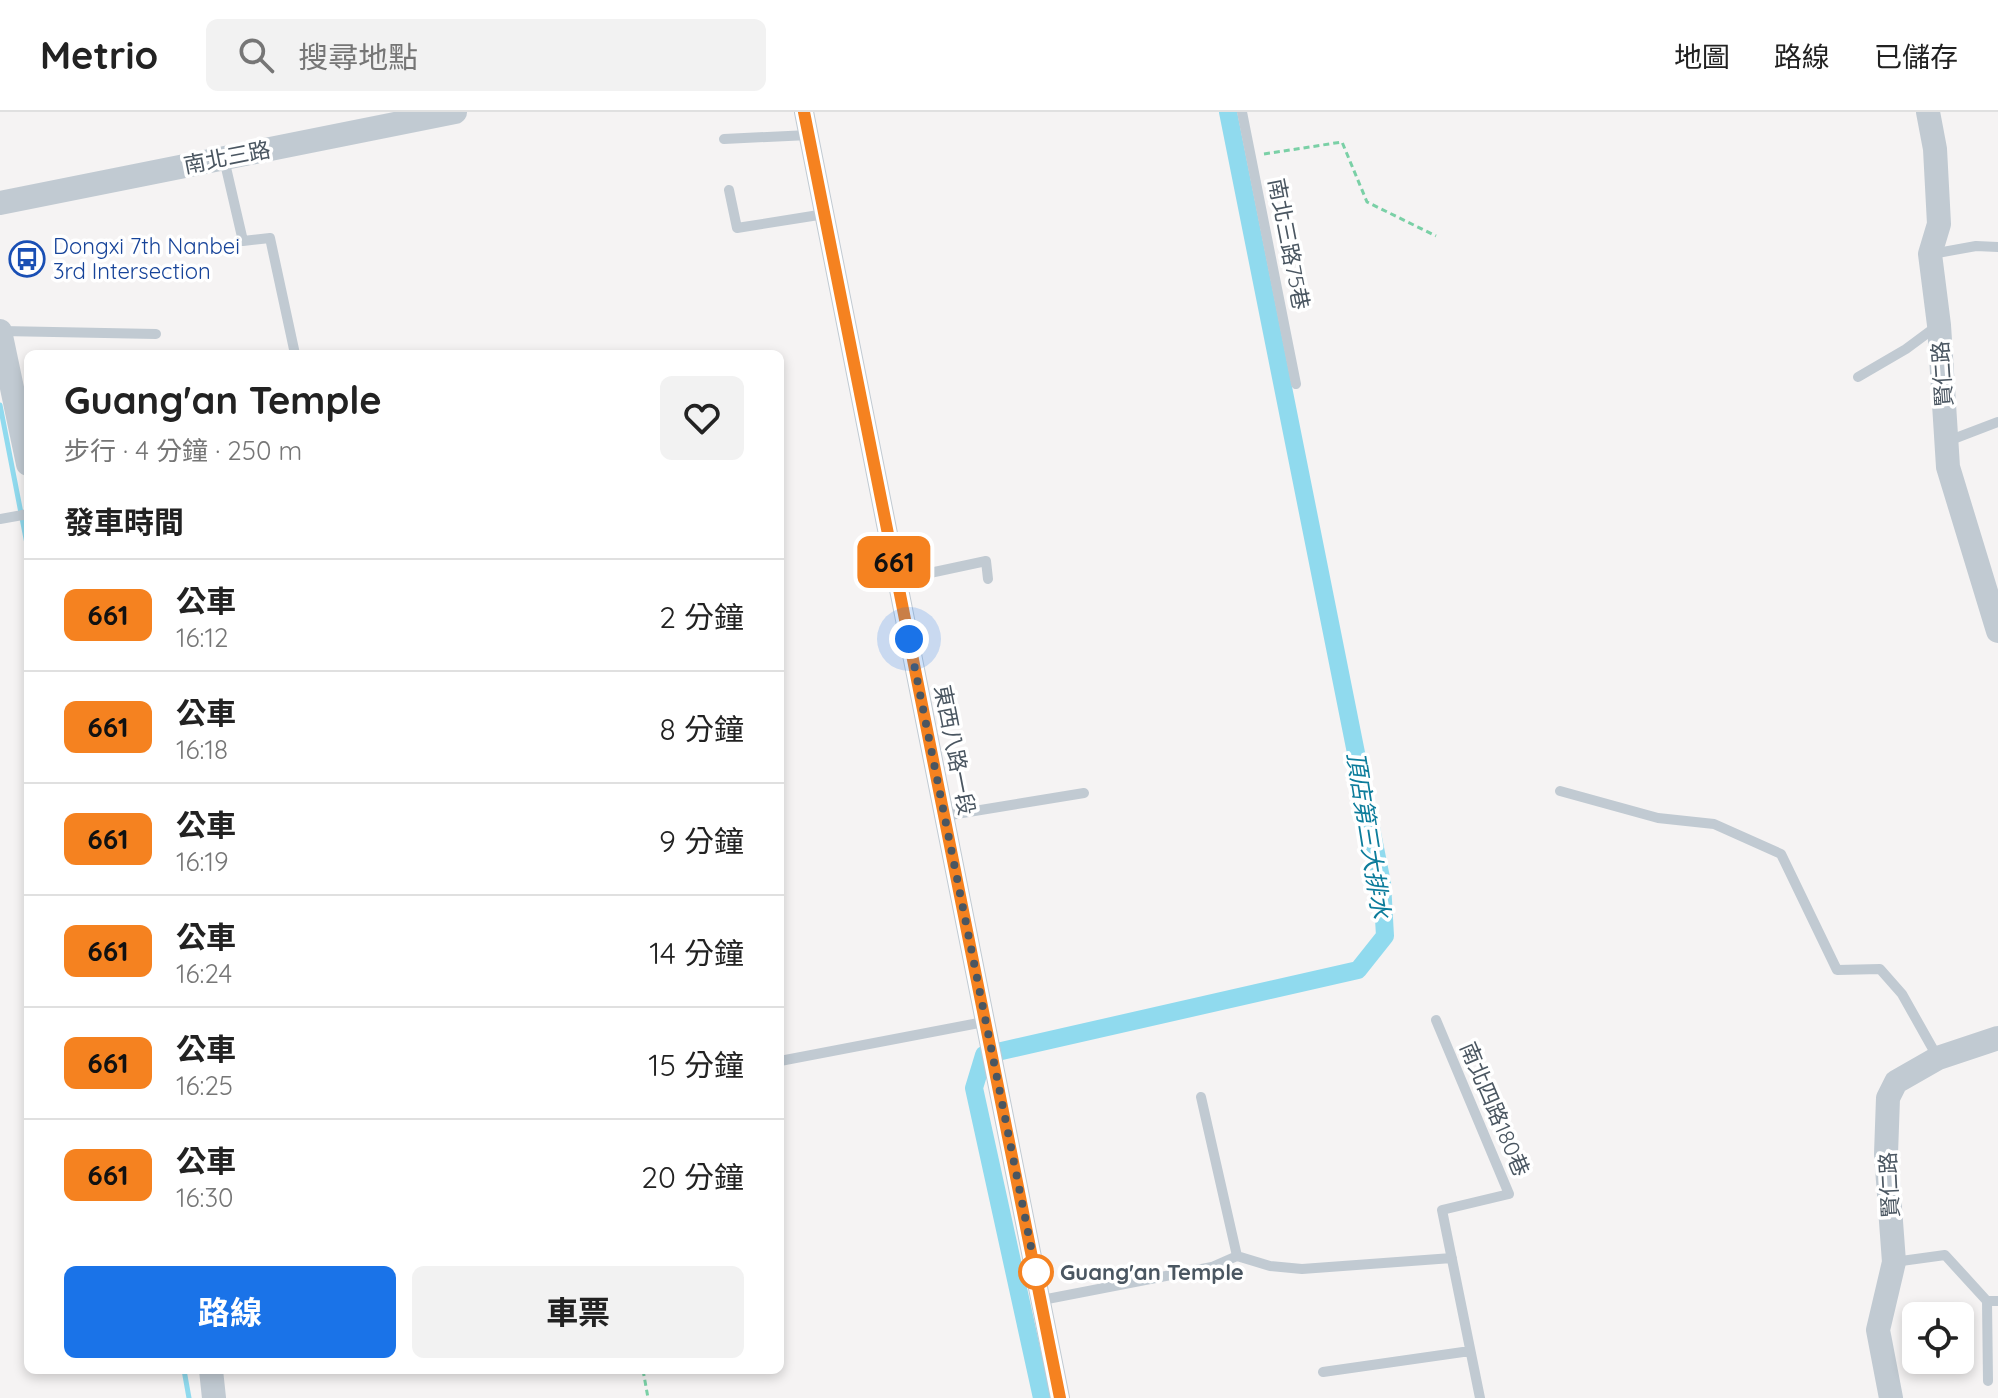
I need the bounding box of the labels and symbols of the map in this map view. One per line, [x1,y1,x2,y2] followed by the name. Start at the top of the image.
[181,135,273,179] street label: 南北三路
[1263,176,1315,312] street label: 南北三路75巷
[53,232,240,285] place label: Dongxi 7th Nanbei 3rd Intersection
[8,240,46,278] bus stop icon: Dongxi 7th Nanbei 3rd Intersection
[1926,340,1958,408] street label: 賢仁路
[848,536,940,588] line badge: 661
[889,619,929,659] your location
[929,683,981,817] street label: 東西八路一段
[1341,750,1397,921] water label: 頂店第三大排水
[1454,1038,1536,1180] street label: 南北四路180巷
[1873,1151,1905,1219] street label: 賢仁路
[1019,1255,1053,1289] marker: Guang'an Temple
[1060,1258,1244,1286] place label: Guang'an Temple

